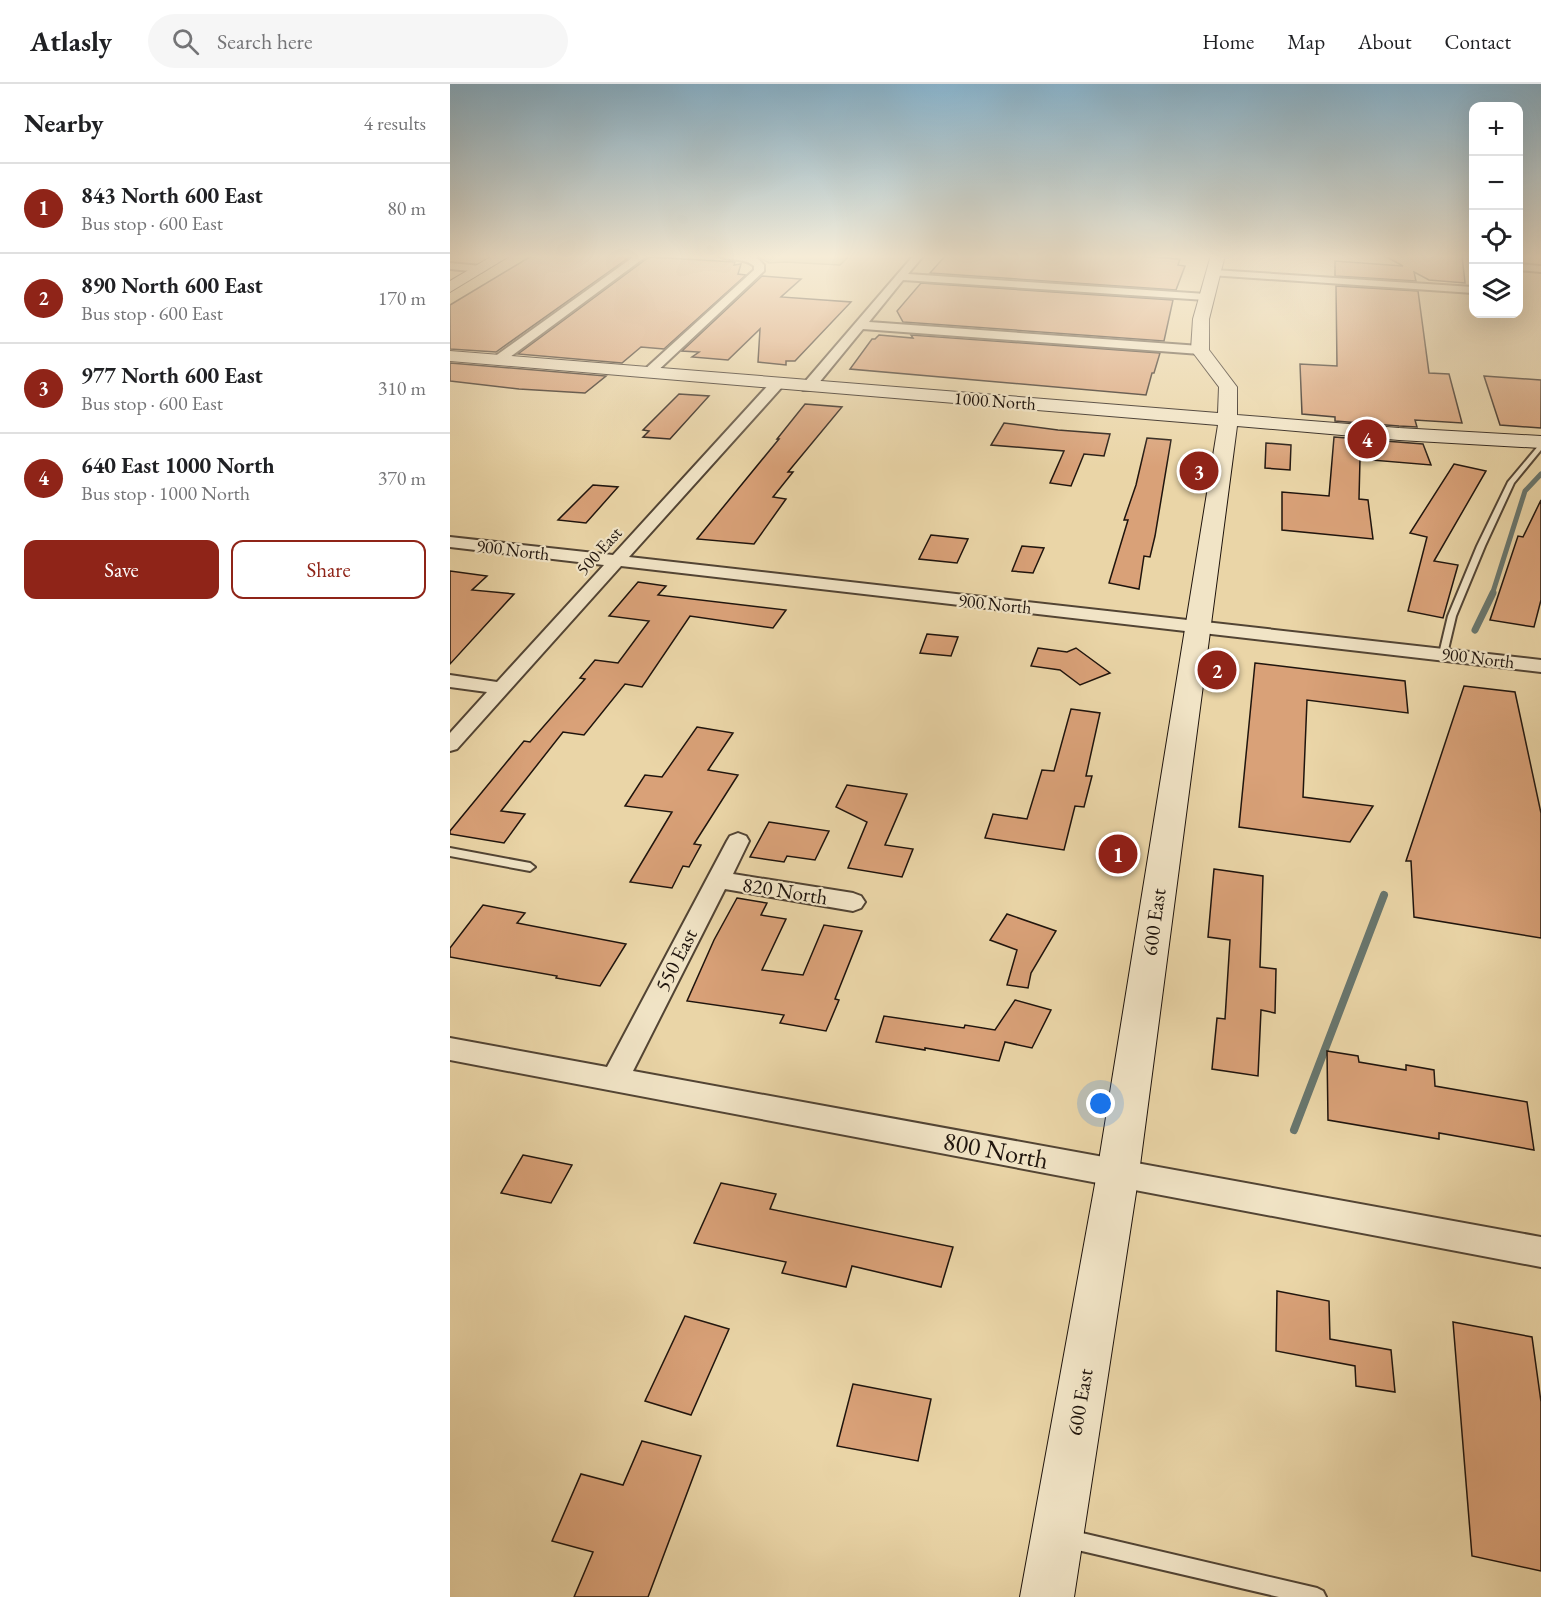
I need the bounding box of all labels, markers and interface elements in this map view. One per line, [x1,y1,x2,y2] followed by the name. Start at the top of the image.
[148,14,568,68] search box
[30,23,112,59] text: Atlasly
[169,25,202,58] icon: search
[217,27,313,56] text: Search here
[1202,28,1254,55] text: Home
[1287,28,1325,55] text: Map
[1358,28,1411,55] text: About
[1444,28,1511,55] text: Contact
[1469,102,1523,318] map controls
[1469,102,1523,156] button: +
[24,106,104,140] text: Nearby
[363,110,426,136] text: 4 results
[1469,156,1523,210] button: −
[81,181,263,210] text: 843 North 600 East
[38,195,49,221] text: 1
[387,195,426,221] text: 80 m
[81,210,223,236] text: Bus stop · 600 East
[1469,210,1523,264] button: locate
[1469,264,1523,318] button: layers
[81,271,263,300] text: 890 North 600 East
[38,285,49,311] text: 2
[378,285,426,311] text: 170 m
[81,300,223,326] text: Bus stop · 600 East
[81,361,263,390] text: 977 North 600 East
[38,375,49,401] text: 3
[378,375,426,401] text: 310 m
[953,386,1037,415] street label: 1000 North
[81,390,223,416] text: Bus stop · 600 East
[1348,416,1386,462] pin: 4
[1180,448,1218,494] pin: 3
[81,451,274,480] text: 640 East 1000 North
[38,465,49,491] text: 4
[378,465,426,491] text: 370 m
[81,480,250,506] text: Bus stop · 1000 North
[571,521,627,580] street label: 500 East
[475,534,551,565] street label: 900 North
[24,540,219,599] button: Save
[231,540,426,599] button: Share
[957,588,1033,619] street label: 900 North
[1440,642,1516,673] street label: 900 North
[1198,648,1236,692] pin: 2
[1098,832,1138,876] pin: 1
[741,870,830,911] street label: 820 North
[1135,886,1172,957] street label: 600 East
[648,923,703,996] street label: 550 East
[1086,1089,1115,1118] your location
[941,1123,1051,1177] street label: 800 North
[1060,1366,1099,1438] street label: 600 East

